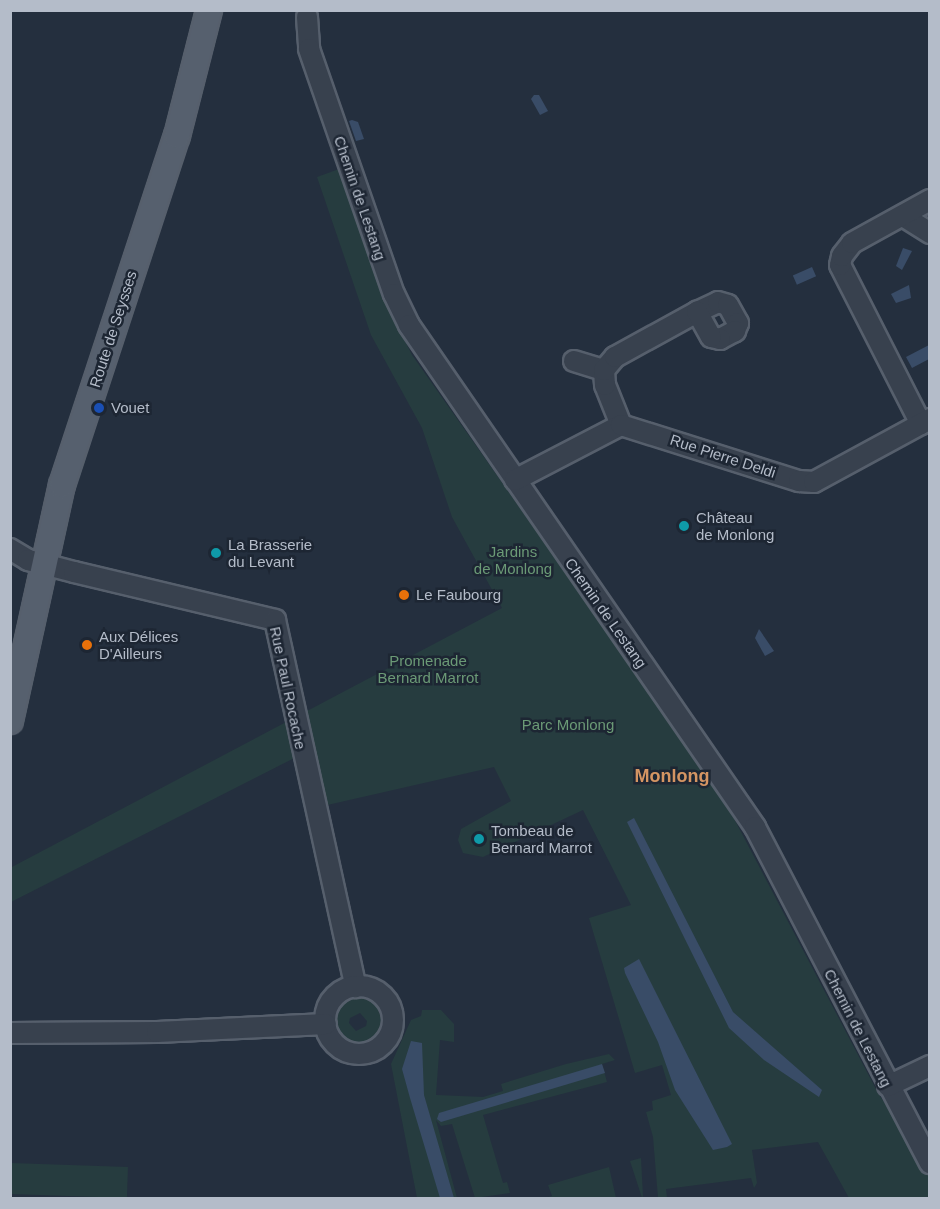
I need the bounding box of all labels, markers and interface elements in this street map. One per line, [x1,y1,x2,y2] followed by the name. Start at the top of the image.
[330,134,390,262] street label: Chemin de Lestang
[86,268,140,390] street label: Route de Seysses
[111,399,149,417] place label: Vouet
[92,401,106,415] marker: Vouet
[668,430,778,482] street label: Rue Pierre Deldi
[696,508,774,543] place label: Château de Monlong
[677,519,691,533] marker: Château de Monlong
[228,535,312,570] place label: La Brasserie du Levant
[474,542,552,577] park label: Jardins de Monlong
[209,546,223,560] marker: La Brasserie du Levant
[561,555,651,671] street label: Chemin de Lestang
[416,586,501,604] place label: Le Faubourg
[397,588,411,602] marker: Le Faubourg
[266,625,310,751] street label: Rue Paul Rocache
[99,627,178,662] place label: Aux Délices D'Ailleurs
[80,638,94,652] marker: Aux Délices D'Ailleurs
[378,651,478,686] park label: Promenade Bernard Marrot
[522,716,614,734] park label: Parc Monlong
[635,765,709,787] district label: Monlong
[491,821,592,856] place label: Tombeau de Bernard Marrot
[472,832,486,846] marker: Tombeau de Bernard Marrot
[820,966,896,1090] street label: Chemin de Lestang

